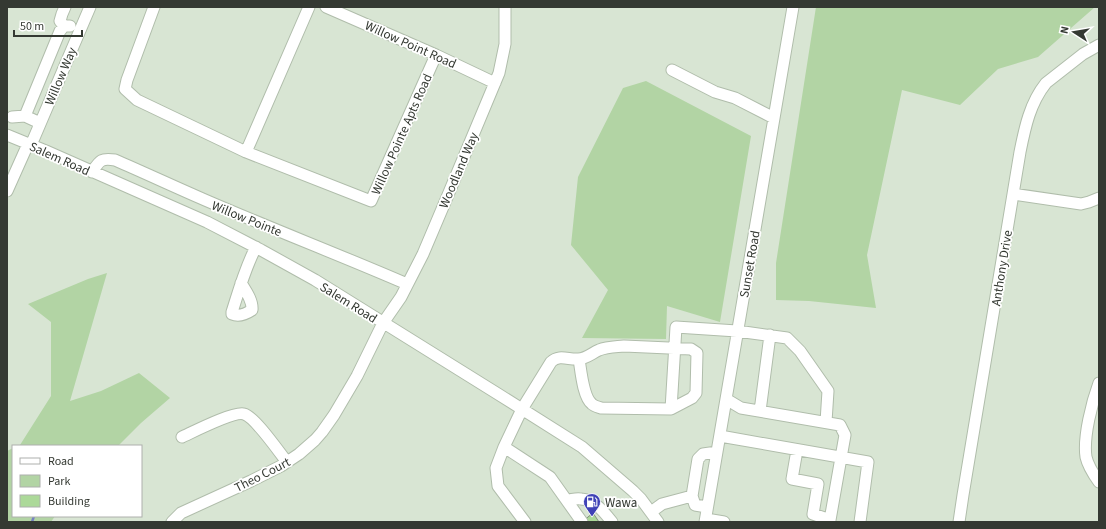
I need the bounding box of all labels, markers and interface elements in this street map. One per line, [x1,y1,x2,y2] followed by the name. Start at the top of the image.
[14,12,82,38] scale bar
[1054,12,1094,52] north arrow
[362,17,459,73] street label: Willow Point Road
[20,18,44,35] text: 50 m
[1057,25,1073,35] text: N
[41,45,81,108] street label: Willow Way
[367,71,437,198] street label: Willow Pointe Apts Road
[435,130,483,211] street label: Woodland Way
[26,138,93,180] street label: Salem Road
[209,197,284,241] street label: Willow Pointe
[735,229,765,299] street label: Sunset Road
[987,229,1017,307] street label: Anthony Drive
[316,278,381,328] street label: Salem Road
[12,445,142,517] legend
[48,453,74,470] text: Road
[231,453,294,497] street label: Theo Court
[48,473,70,490] text: Park
[582,492,602,517] fuel station icon: Wawa
[48,493,90,510] text: Building
[605,494,637,512] place label: Wawa

